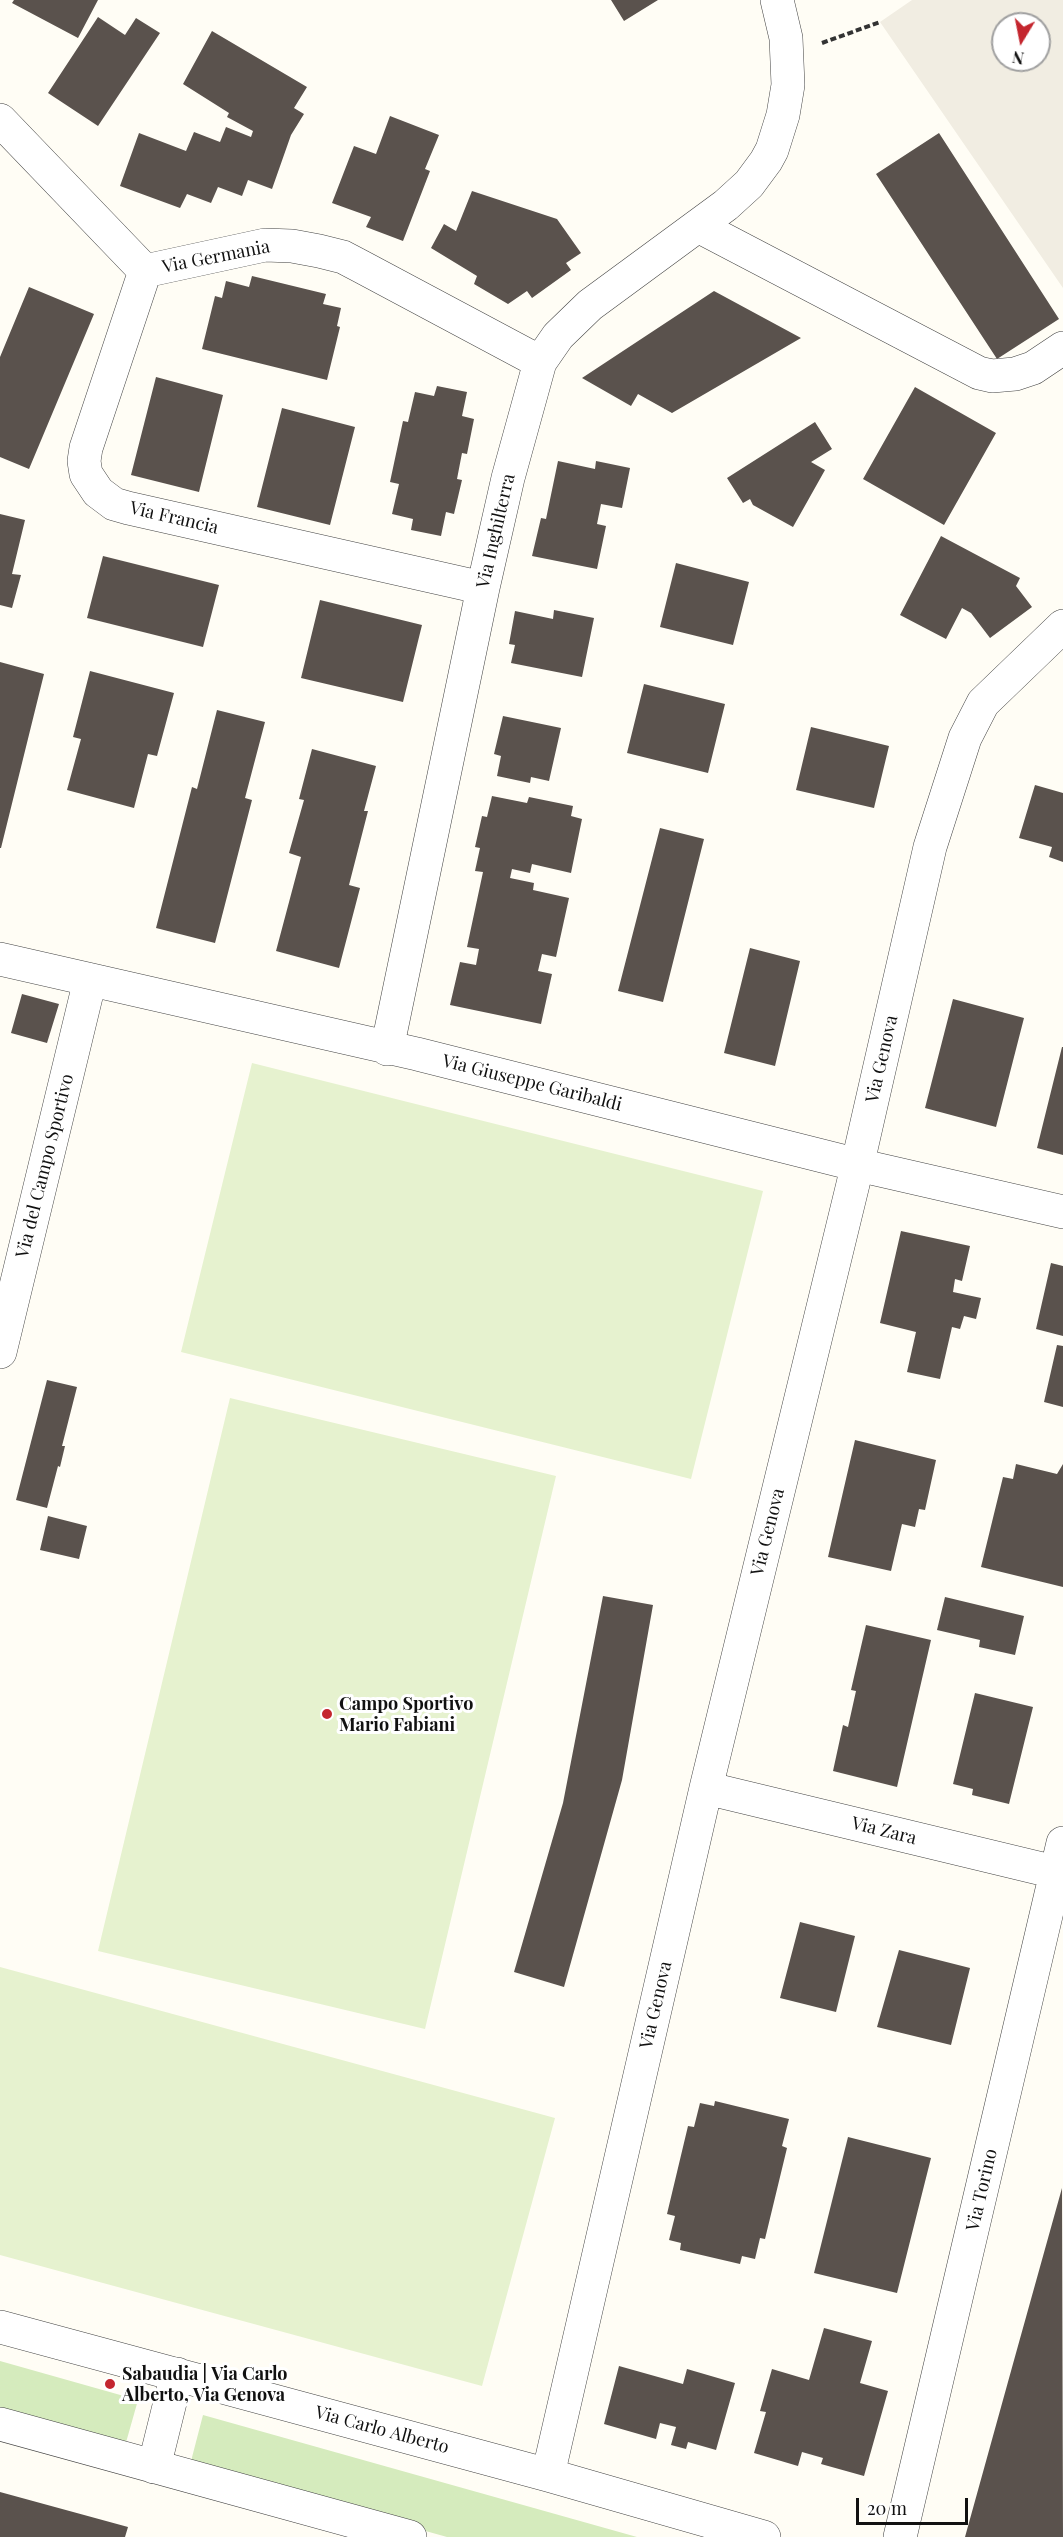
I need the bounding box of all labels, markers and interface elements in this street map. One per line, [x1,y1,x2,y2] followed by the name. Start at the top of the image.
[991,12,1051,72] north arrow
[1011,47,1026,70] text: N
[160,236,272,278] street label: Via Germania
[472,471,520,591] street label: Via Inghilterra
[127,497,221,539] street label: Via Francia
[861,1013,903,1105] street label: Via Genova
[440,1050,624,1116] street label: Via Giuseppe Garibaldi
[12,1072,78,1260] street label: Via del Campo Sportivo
[747,1486,789,1578] street label: Via Genova
[339,1693,473,1736] place label: Campo Sportivo Mario Fabiani
[320,1707,334,1721] marker: Campo Sportivo Mario Fabiani
[849,1813,919,1849] street label: Via Zara
[635,1959,677,2051] street label: Via Genova
[962,2147,1002,2233] street label: Via Torino
[122,2363,288,2406] place label: Sabaudia | Via Carlo Alberto, Via Genova
[103,2377,117,2391] marker: Sabaudia | Via Carlo Alberto, Via Genova
[313,2402,451,2458] street label: Via Carlo Alberto
[859,2486,972,2524] scale bar
[867,2496,907,2520] text: 20 m

